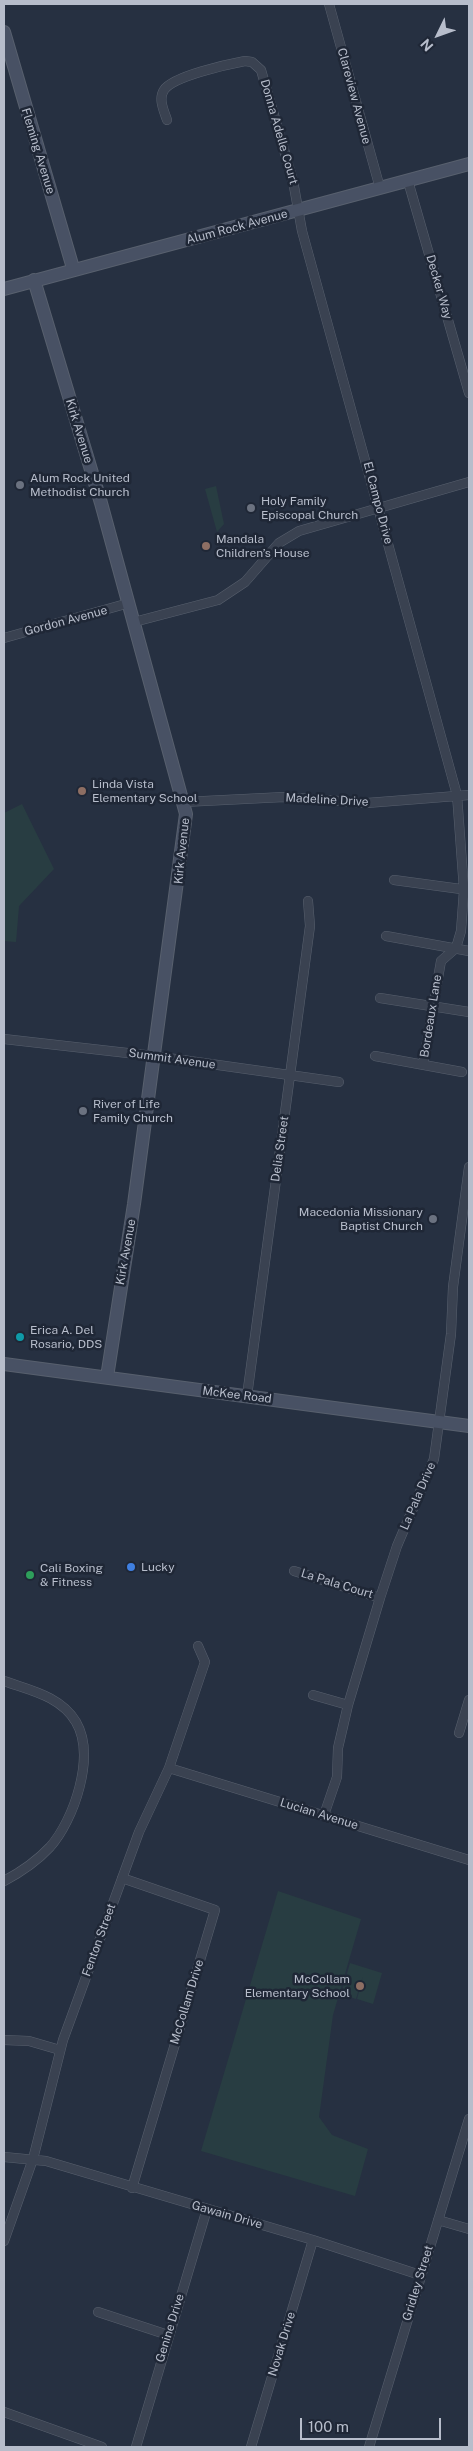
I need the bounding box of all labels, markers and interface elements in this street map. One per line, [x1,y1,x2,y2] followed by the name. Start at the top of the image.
[413,10,463,60] north arrow
[417,36,436,54] text: N
[334,46,374,146] street label: Clareview Avenue
[257,78,301,186] street label: Donna Adelle Court
[18,106,58,196] street label: Fleming Avenue
[185,207,289,247] street label: Alum Rock Avenue
[423,253,455,321] street label: Decker Way
[62,397,96,465] street label: Kirk Avenue
[360,460,396,546] street label: El Campo Drive
[30,471,130,499] place label: Alum Rock United Methodist Church
[14,479,26,491] marker: Alum Rock United Methodist Church
[261,494,358,522] place label: Holy Family Episcopal Church
[245,502,257,514] marker: Holy Family Episcopal Church
[216,532,310,560] place label: Mandala Children’s House
[200,540,212,552] marker: Mandala Children’s House
[23,603,109,639] street label: Gordon Avenue
[92,777,197,805] place label: Linda Vista Elementary School
[76,785,88,797] marker: Linda Vista Elementary School
[285,791,369,809] street label: Madeline Drive
[171,817,193,885] street label: Kirk Avenue
[417,974,445,1058] street label: Bordeaux Lane
[128,1046,216,1072] street label: Summit Avenue
[93,1097,173,1125] place label: River of Life Family Church
[77,1105,89,1117] marker: River of Life Family Church
[268,1115,292,1183] street label: Delia Street
[299,1205,423,1233] place label: Macedonia Missionary Baptist Church
[427,1213,439,1225] marker: Macedonia Missionary Baptist Church
[113,1218,139,1286] street label: Kirk Avenue
[30,1323,102,1351] place label: Erica A. Del Rosario, DDS
[14,1331,26,1343] marker: Erica A. Del Rosario, DDS
[202,1384,272,1406] street label: McKee Road
[397,1460,439,1532] street label: La Pala Drive
[141,1560,175,1574] place label: Lucky
[40,1561,103,1589] place label: Cali Boxing & Fitness
[125,1561,137,1573] marker: Lucky
[299,1566,375,1602] street label: La Pala Court
[24,1569,36,1581] marker: Cali Boxing & Fitness
[278,1795,360,1833] street label: Lucian Avenue
[79,1902,119,1978] street label: Fenton Street
[167,1958,207,2046] street label: McCollam Drive
[245,1972,350,2000] place label: McCollam Elementary School
[354,1980,366,1992] marker: McCollam Elementary School
[190,2198,264,2232] street label: Gawain Drive
[400,2244,436,2322] street label: Gridley Street
[153,2292,187,2364] street label: Genine Drive
[265,2310,299,2378] street label: Novak Drive
[303,2408,444,2440] scale bar
[308,2418,349,2435] text: 100 m

